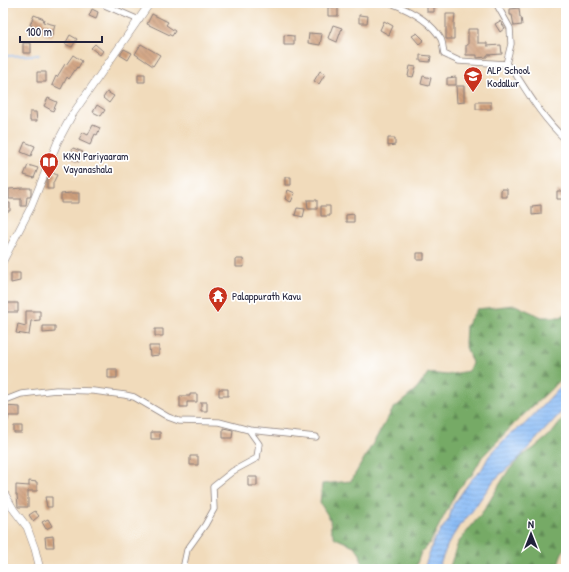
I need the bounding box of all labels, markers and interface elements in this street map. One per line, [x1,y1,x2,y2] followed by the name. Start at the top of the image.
[20,18,102,44] scale bar
[26,23,52,40] text: 100 m
[487,63,530,90] place label: ALP School Kodallur
[462,65,484,93] school or university icon: ALP School Kodallur
[63,149,129,176] place label: KKN Pariyaaram Vayanashala
[38,151,60,179] library icon: KKN Pariyaaram Vayanashala
[207,285,229,313] temple icon: Palappurath Kavu
[232,289,302,303] place label: Palappurath Kavu
[511,514,551,554] north arrow
[528,517,534,531] text: N

